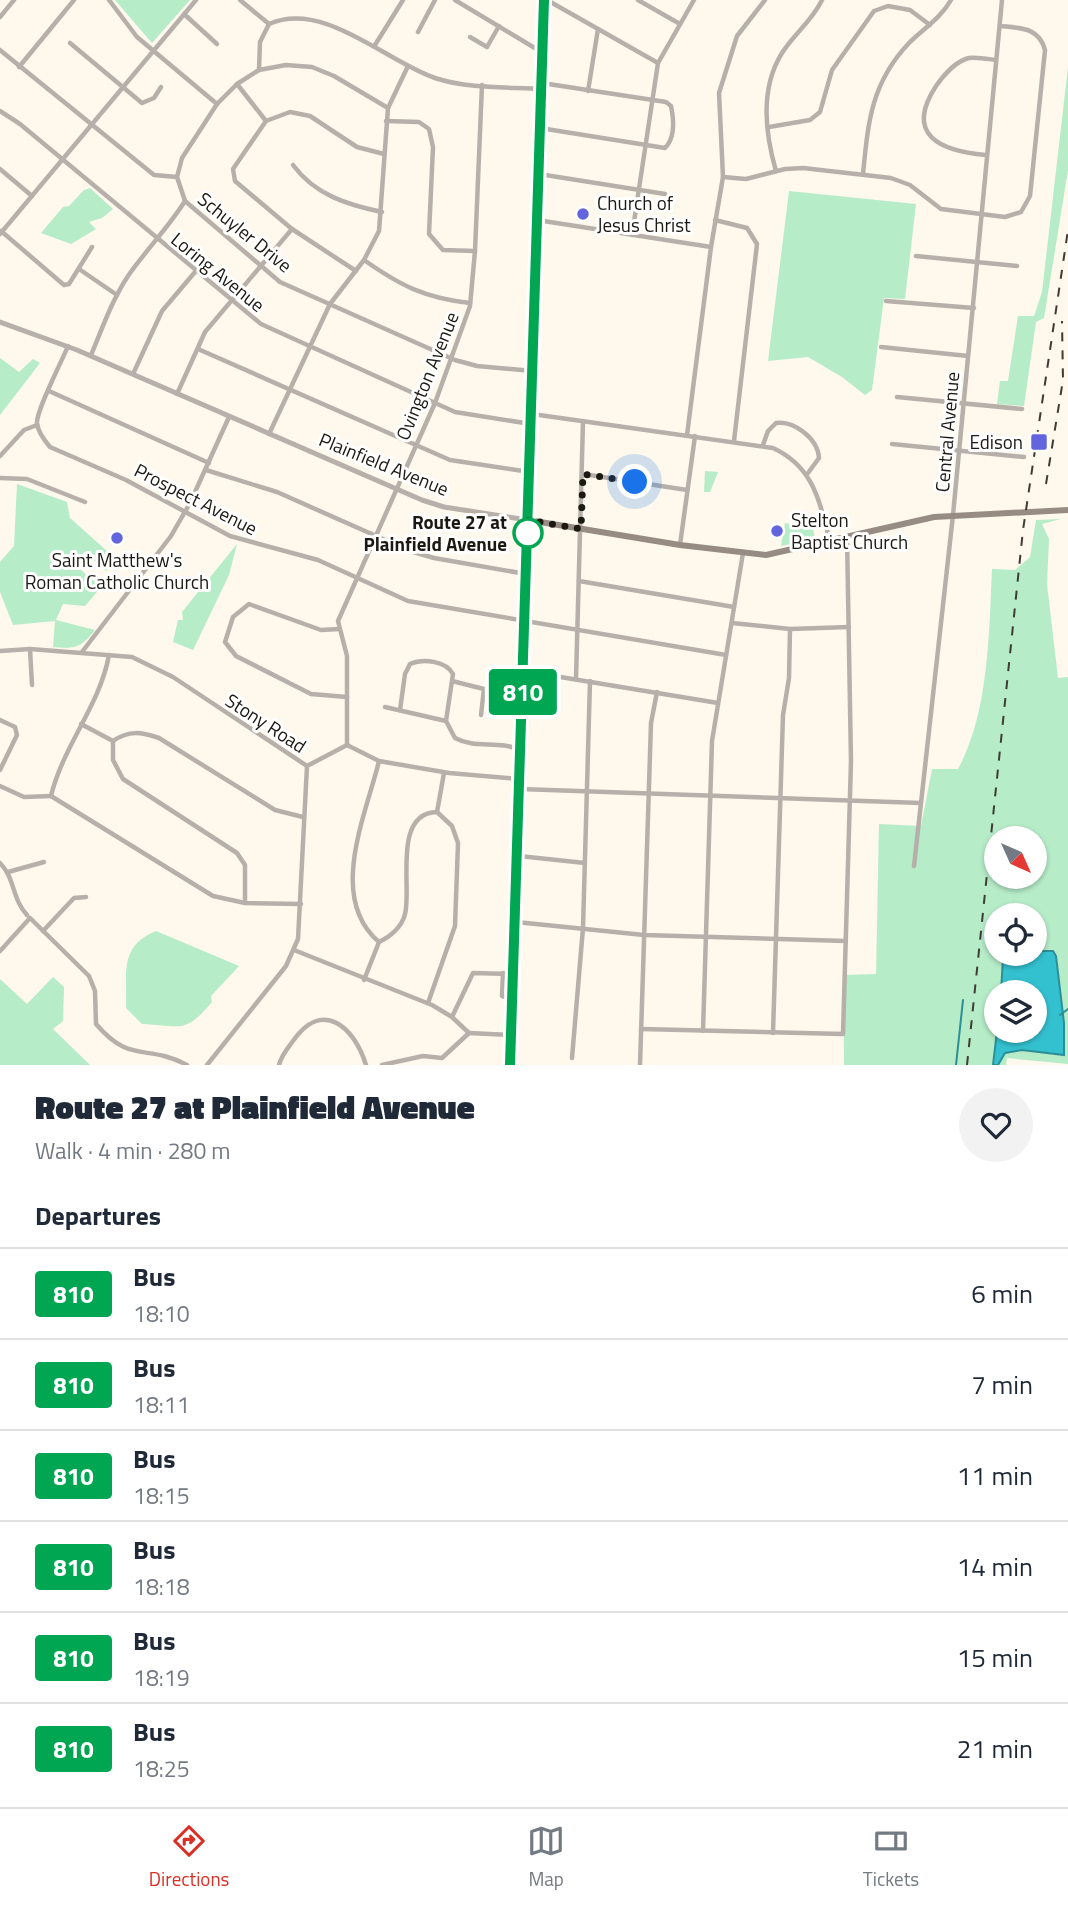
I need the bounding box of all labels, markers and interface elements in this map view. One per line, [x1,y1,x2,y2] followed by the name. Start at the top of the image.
[192,184,299,279] street label: Schuyler Drive
[597,188,691,239] place label: Church of Jesus Christ
[575,206,591,222] marker: Church of Jesus Christ
[165,225,271,319] street label: Loring Avenue
[388,307,466,444] street label: Ovington Avenue
[927,371,966,493] street label: Central Avenue
[315,424,453,503] street label: Plainfield Avenue
[969,427,1023,456] place label: Edison
[1029,432,1049,452] marker: Edison
[130,455,263,542] street label: Prospect Avenue
[617,464,652,499] your location
[791,505,908,556] place label: Stelton Baptist Church
[364,507,507,558] place label: Route 27 at Plainfield Avenue
[513,518,543,548] marker: Route 27 at Plainfield Avenue
[769,523,785,539] marker: Stelton Baptist Church
[109,530,125,546] marker: Saint Matthew's Roman Catholic Church
[25,545,209,596] place label: Saint Matthew's Roman Catholic Church
[483,669,563,715] line badge: 810
[503,674,543,710] text: 810
[220,686,313,760] street label: Stony Road
[984,826,1046,889] north arrow
[984,826,1047,1043] map controls
[984,903,1047,966] button: locate
[984,980,1047,1043] button: layers
[35,1082,475,1132] text: Route 27 at Plainfield Avenue
[959,1088,1033,1162] button: heart
[35,1133,231,1168] text: Walk · 4 min · 280 m
[35,1196,161,1235] text: Departures
[133,1257,175,1296] text: Bus
[971,1274,1033,1313] text: 6 min
[53,1276,94,1312] text: 810
[133,1296,190,1331] text: 18:10
[133,1348,175,1387] text: Bus
[971,1365,1033,1404] text: 7 min
[53,1367,94,1403] text: 810
[133,1387,190,1422] text: 18:11
[133,1439,175,1478] text: Bus
[957,1456,1033,1495] text: 11 min
[53,1458,94,1494] text: 810
[133,1478,190,1513] text: 18:15
[133,1530,175,1569] text: Bus
[957,1547,1033,1586] text: 14 min
[53,1549,94,1585] text: 810
[133,1569,190,1604] text: 18:18
[133,1621,175,1660] text: Bus
[957,1638,1033,1677] text: 15 min
[53,1640,94,1676] text: 810
[133,1660,190,1695] text: 18:19
[133,1712,175,1751] text: Bus
[957,1729,1033,1768] text: 21 min
[53,1731,94,1767] text: 810
[133,1751,190,1786] text: 18:25
[149,1822,229,1893] tab: Directions
[527,1822,565,1893] tab: Map
[863,1822,919,1893] tab: Tickets

